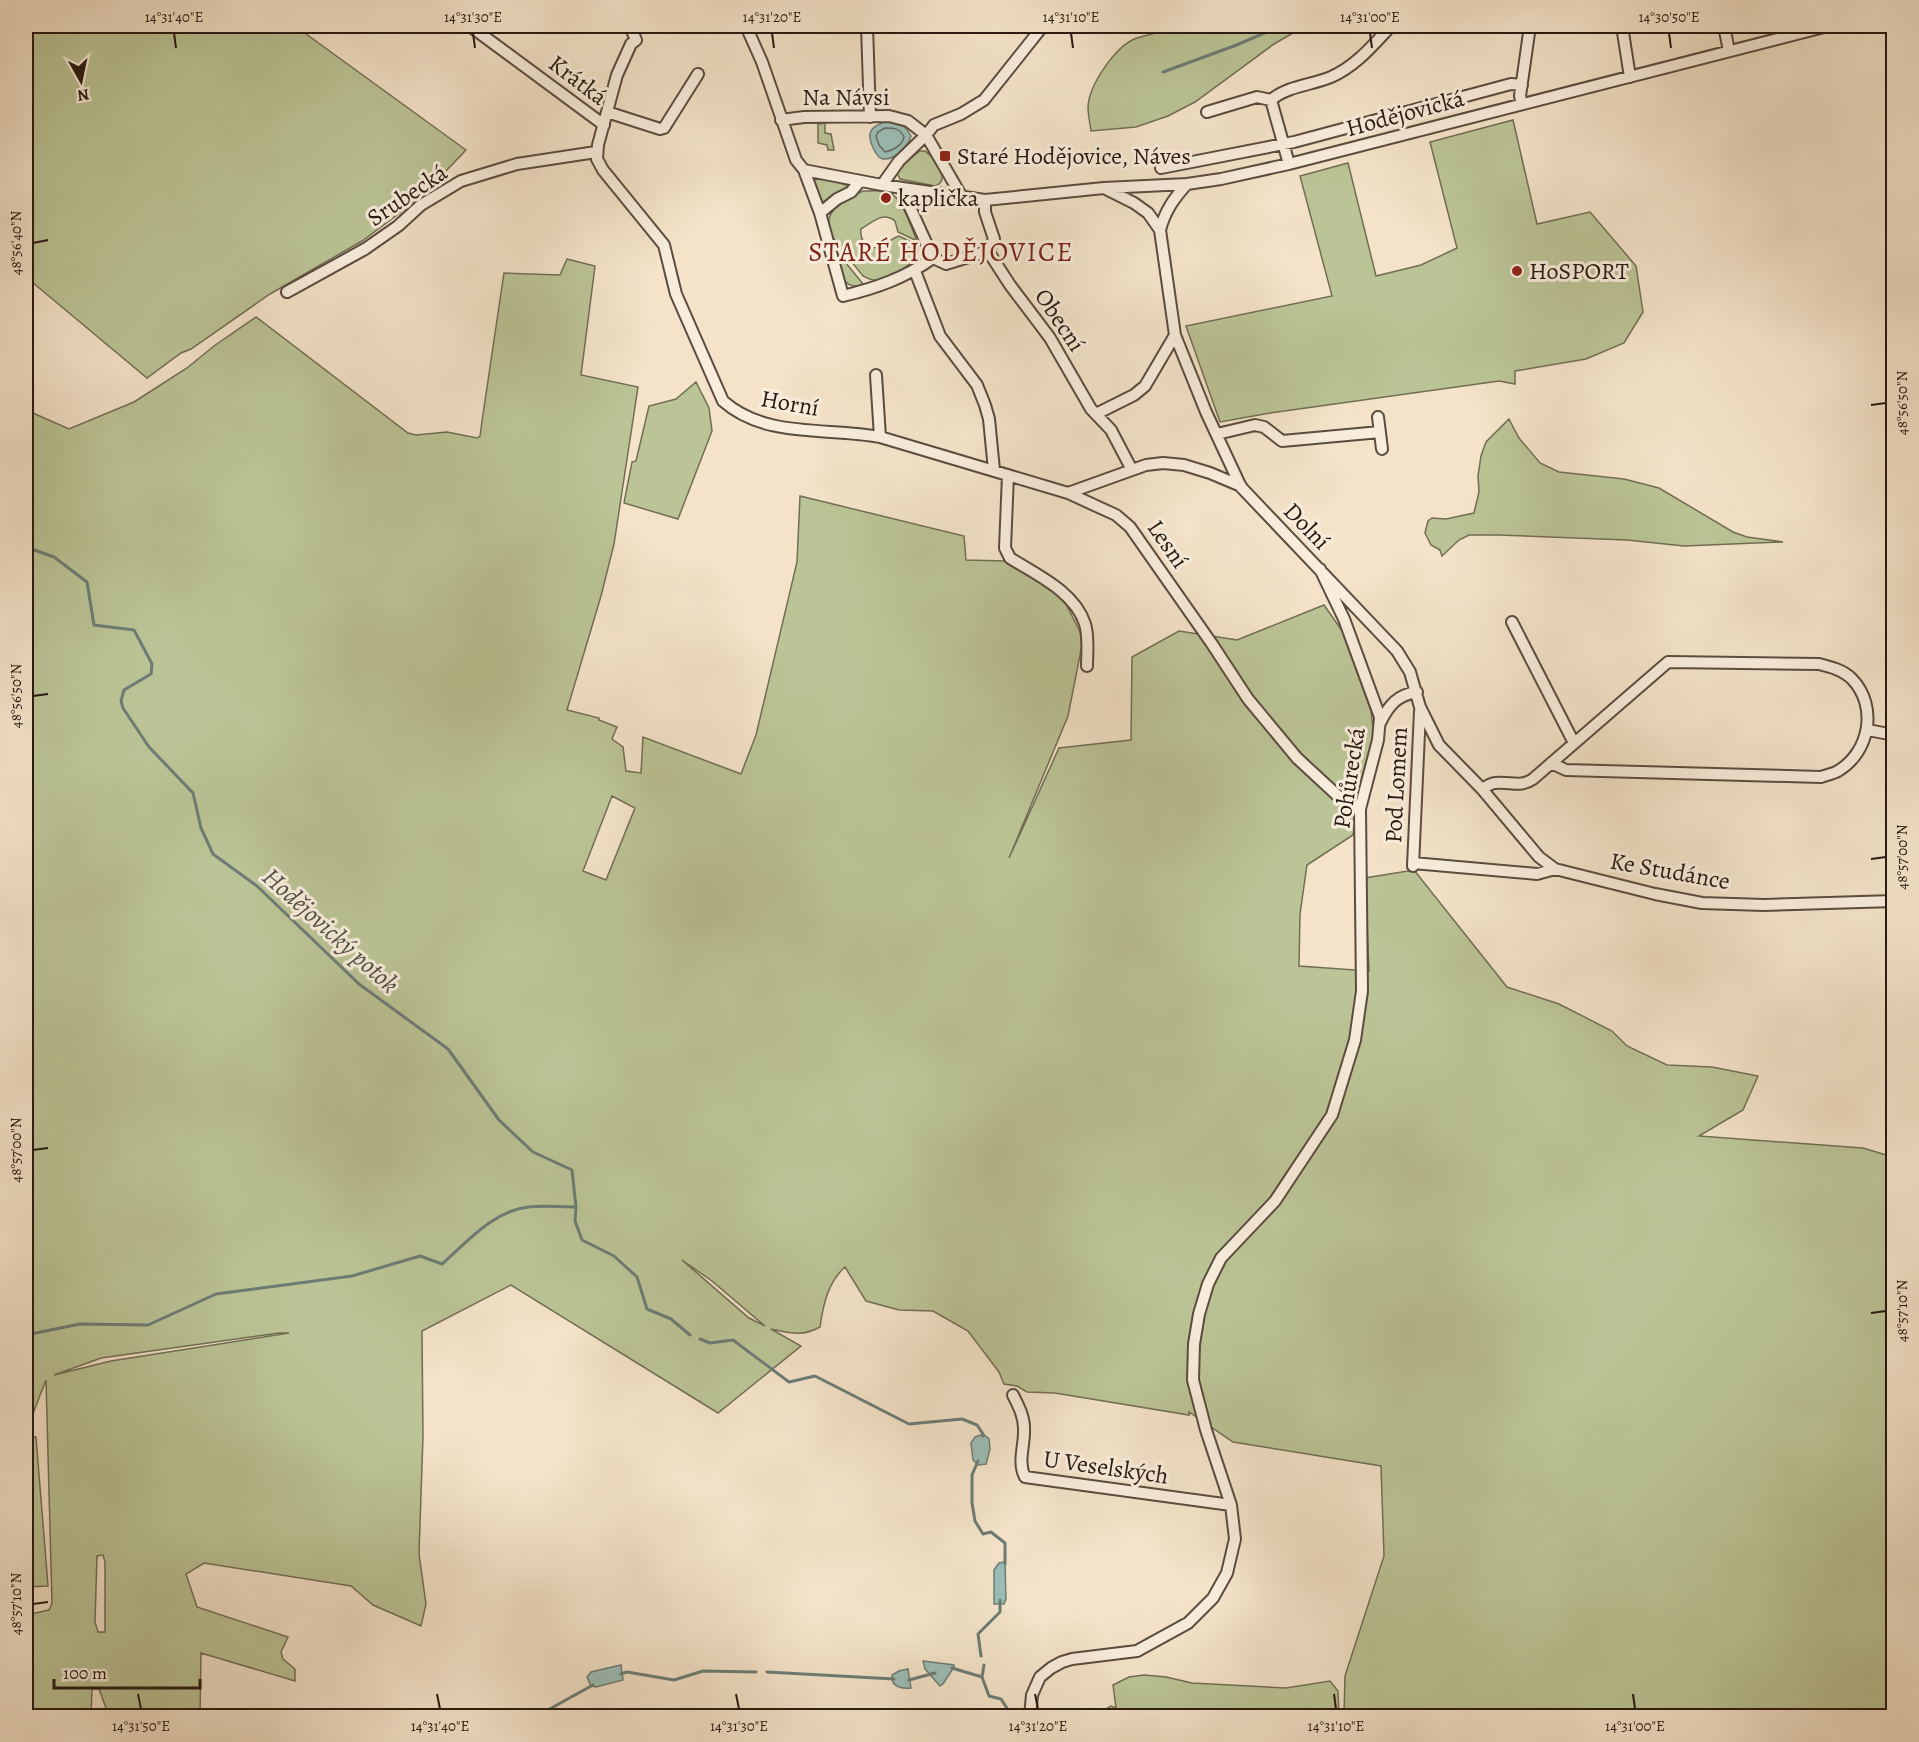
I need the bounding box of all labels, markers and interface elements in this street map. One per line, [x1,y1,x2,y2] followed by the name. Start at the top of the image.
[145,7,203,27] text: 14°31'40"E
[444,7,502,27] text: 14°31'30"E
[743,7,801,27] text: 14°31'20"E
[1043,7,1099,27] text: 14°31'10"E
[1340,7,1400,27] text: 14°31'00"E
[1638,7,1700,27] text: 14°30'50"E
[542,47,615,113] street label: Krátká
[51,51,111,111] north arrow
[802,81,890,113] street label: Na Návsi
[1342,82,1468,144] street label: Hodějovická
[75,83,91,107] text: N
[957,140,1191,172] place label: Staré Hodějovice, Náves
[938,149,952,163] marker: Staré Hodějovice, Náves
[361,156,454,234] street label: Srubecká
[898,182,980,214] place label: kaplička
[879,191,893,205] marker: kaplička
[6,210,26,275] text: 48°56'40"N
[808,234,1074,270] district label: STARÉ HODĚJOVICE
[1529,255,1629,287] place label: HoSPORT
[1510,264,1524,278] marker: HoSPORT
[1027,282,1093,358] street label: Obecní
[1892,371,1912,435] text: 48°56'50"N
[758,382,822,424] street label: Horní
[1277,495,1337,557] street label: Dolní
[1140,513,1196,575] street label: Lesní
[6,664,26,728] text: 48°56'50"N
[1325,724,1373,831] street label: Pohůrecká
[1377,726,1415,844] street label: Pod Lomem
[1892,824,1912,890] text: 48°57'00"N
[1608,845,1732,897] street label: Ke Studánce
[255,860,407,1001] water label: Hodějovický potok
[6,1117,26,1183] text: 48°57'00"N
[1892,1280,1912,1342] text: 48°57'10"N
[1041,1442,1171,1492] street label: U Veselských
[6,1573,26,1635] text: 48°57'10"N
[54,1652,200,1690] scale bar
[63,1661,107,1685] text: 100 m
[112,1716,170,1736] text: 14°31'50"E
[411,1716,469,1736] text: 14°31'40"E
[710,1716,768,1736] text: 14°31'30"E
[1009,1716,1067,1736] text: 14°31'20"E
[1308,1716,1364,1736] text: 14°31'10"E
[1605,1716,1665,1736] text: 14°31'00"E

